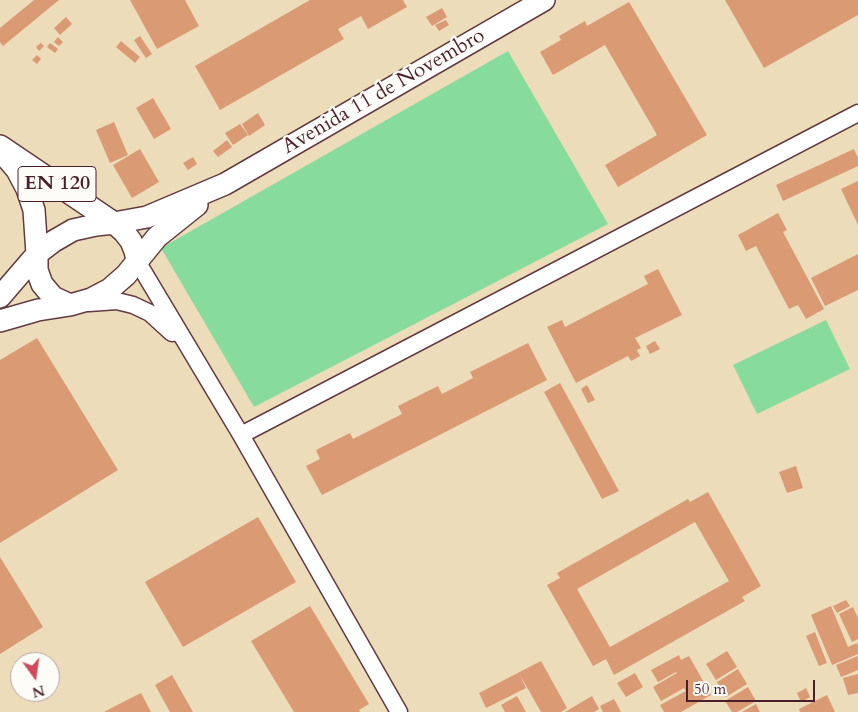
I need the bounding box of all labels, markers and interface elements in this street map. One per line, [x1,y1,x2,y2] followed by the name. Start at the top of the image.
[278,24,490,160] street label: Avenida 11 de Novembro
[18,166,96,202] road number: EN 120
[10,652,60,702] north arrow
[688,670,817,702] scale bar
[694,679,726,699] text: 50 m
[30,680,47,702] text: N

